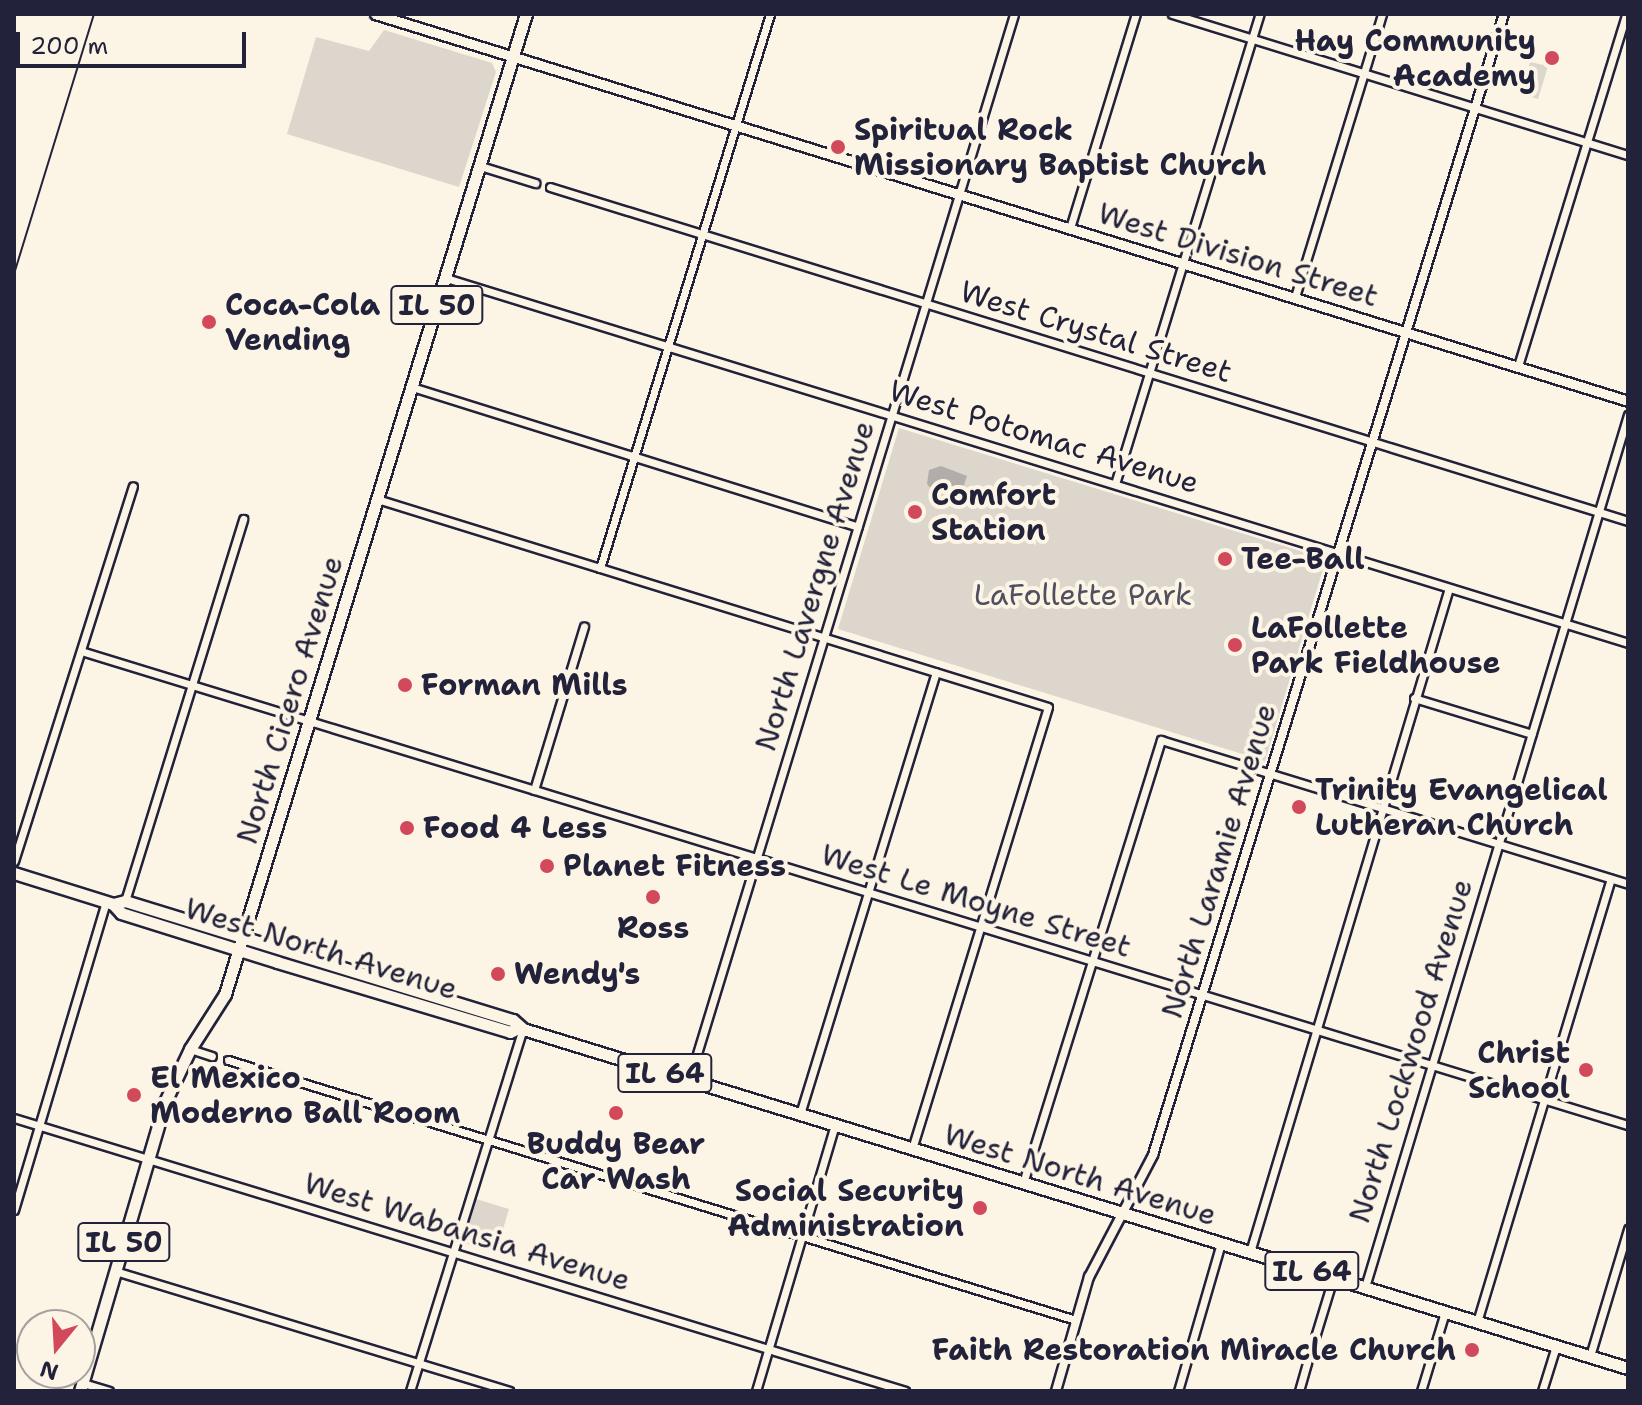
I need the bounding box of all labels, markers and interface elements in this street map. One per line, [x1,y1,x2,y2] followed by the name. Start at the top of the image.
[20,16,250,66] scale bar
[1294,23,1536,94] place label: Hay Community Academy
[30,30,108,62] text: 200 m
[1543,49,1561,67] marker: Hay Community Academy
[854,112,1267,182] place label: Spiritual Rock Missionary Baptist Church
[829,138,847,156] marker: Spiritual Rock Missionary Baptist Church
[1094,195,1382,315] street label: West Division Street
[956,274,1236,390] street label: West Crystal Street
[389,281,485,329] road number: IL 50
[225,287,380,358] place label: Coca-Cola Vending
[200,313,218,331] marker: Coca-Cola Vending
[885,373,1203,501] street label: West Potomac Avenue
[748,417,882,755] street label: North Lavergne Avenue
[931,477,1056,548] place label: Comfort Station
[906,503,924,521] marker: Comfort Station
[1241,541,1365,577] place label: Tee-Ball
[1216,550,1234,568] marker: Tee-Ball
[229,552,351,848] street label: North Cicero Avenue
[974,577,1192,613] park label: LaFollette Park
[1251,610,1500,680] place label: LaFollette Park Fieldhouse
[1226,636,1244,654] marker: LaFollette Park Fieldhouse
[421,667,628,703] place label: Forman Mills
[396,676,414,694] marker: Forman Mills
[1154,699,1284,1023] street label: North Laramie Avenue
[1315,772,1608,842] place label: Trinity Evangelical Lutheran Church
[1290,798,1308,816] marker: Trinity Evangelical Lutheran Church
[423,810,607,846] place label: Food 4 Less
[398,819,416,837] marker: Food 4 Less
[817,837,1135,965] street label: West Le Moyne Street
[563,848,786,884] place label: Planet Fitness
[538,857,556,875] marker: Planet Fitness
[1341,875,1481,1227] street label: North Lockwood Avenue
[644,888,662,906] marker: Ross
[180,890,462,1008] street label: West North Avenue
[617,910,689,946] place label: Ross
[514,956,640,992] place label: Wendy's
[489,965,507,983] marker: Wendy's
[1468,1035,1570,1106] place label: Christ School
[617,1049,713,1097] road number: IL 64
[150,1060,460,1130] place label: El Mexico Moderno Ball Room
[1577,1061,1595,1079] marker: Christ School
[125,1086,143,1104] marker: El Mexico Moderno Ball Room
[607,1104,625,1122] marker: Buddy Bear Car Wash
[939,1116,1221,1234] street label: West North Avenue
[527,1126,705,1196] place label: Buddy Bear Car Wash
[300,1165,634,1299] street label: West Wabansia Avenue
[727,1173,964,1244] place label: Social Security Administration
[971,1199,989,1217] marker: Social Security Administration
[76,1218,172,1266] road number: IL 50
[1264,1247,1360,1295] road number: IL 64
[16,1309,96,1389] north arrow
[932,1332,1456,1368] place label: Faith Restoration Miracle Church
[1463,1341,1481,1359] marker: Faith Restoration Miracle Church
[36,1354,62,1387] text: N

